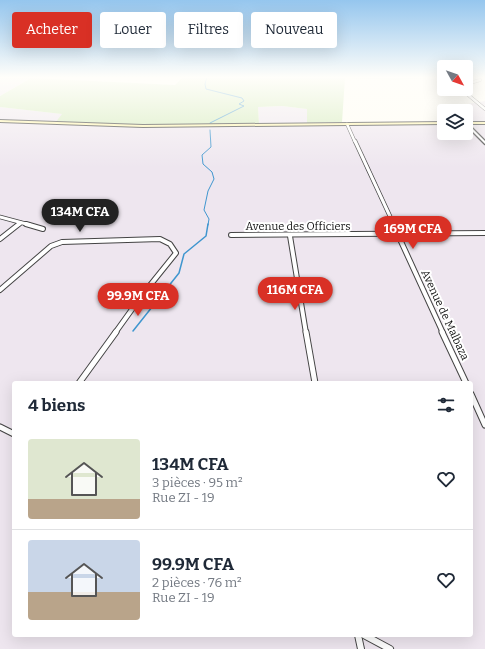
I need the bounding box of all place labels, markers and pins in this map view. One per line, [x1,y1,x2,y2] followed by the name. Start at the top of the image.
[39,199,121,233] pin: 134M CFA
[372,216,454,250] pin: 169M CFA
[254,277,336,311] pin: 116M CFA
[92,283,184,317] pin: 99.9M CFA

